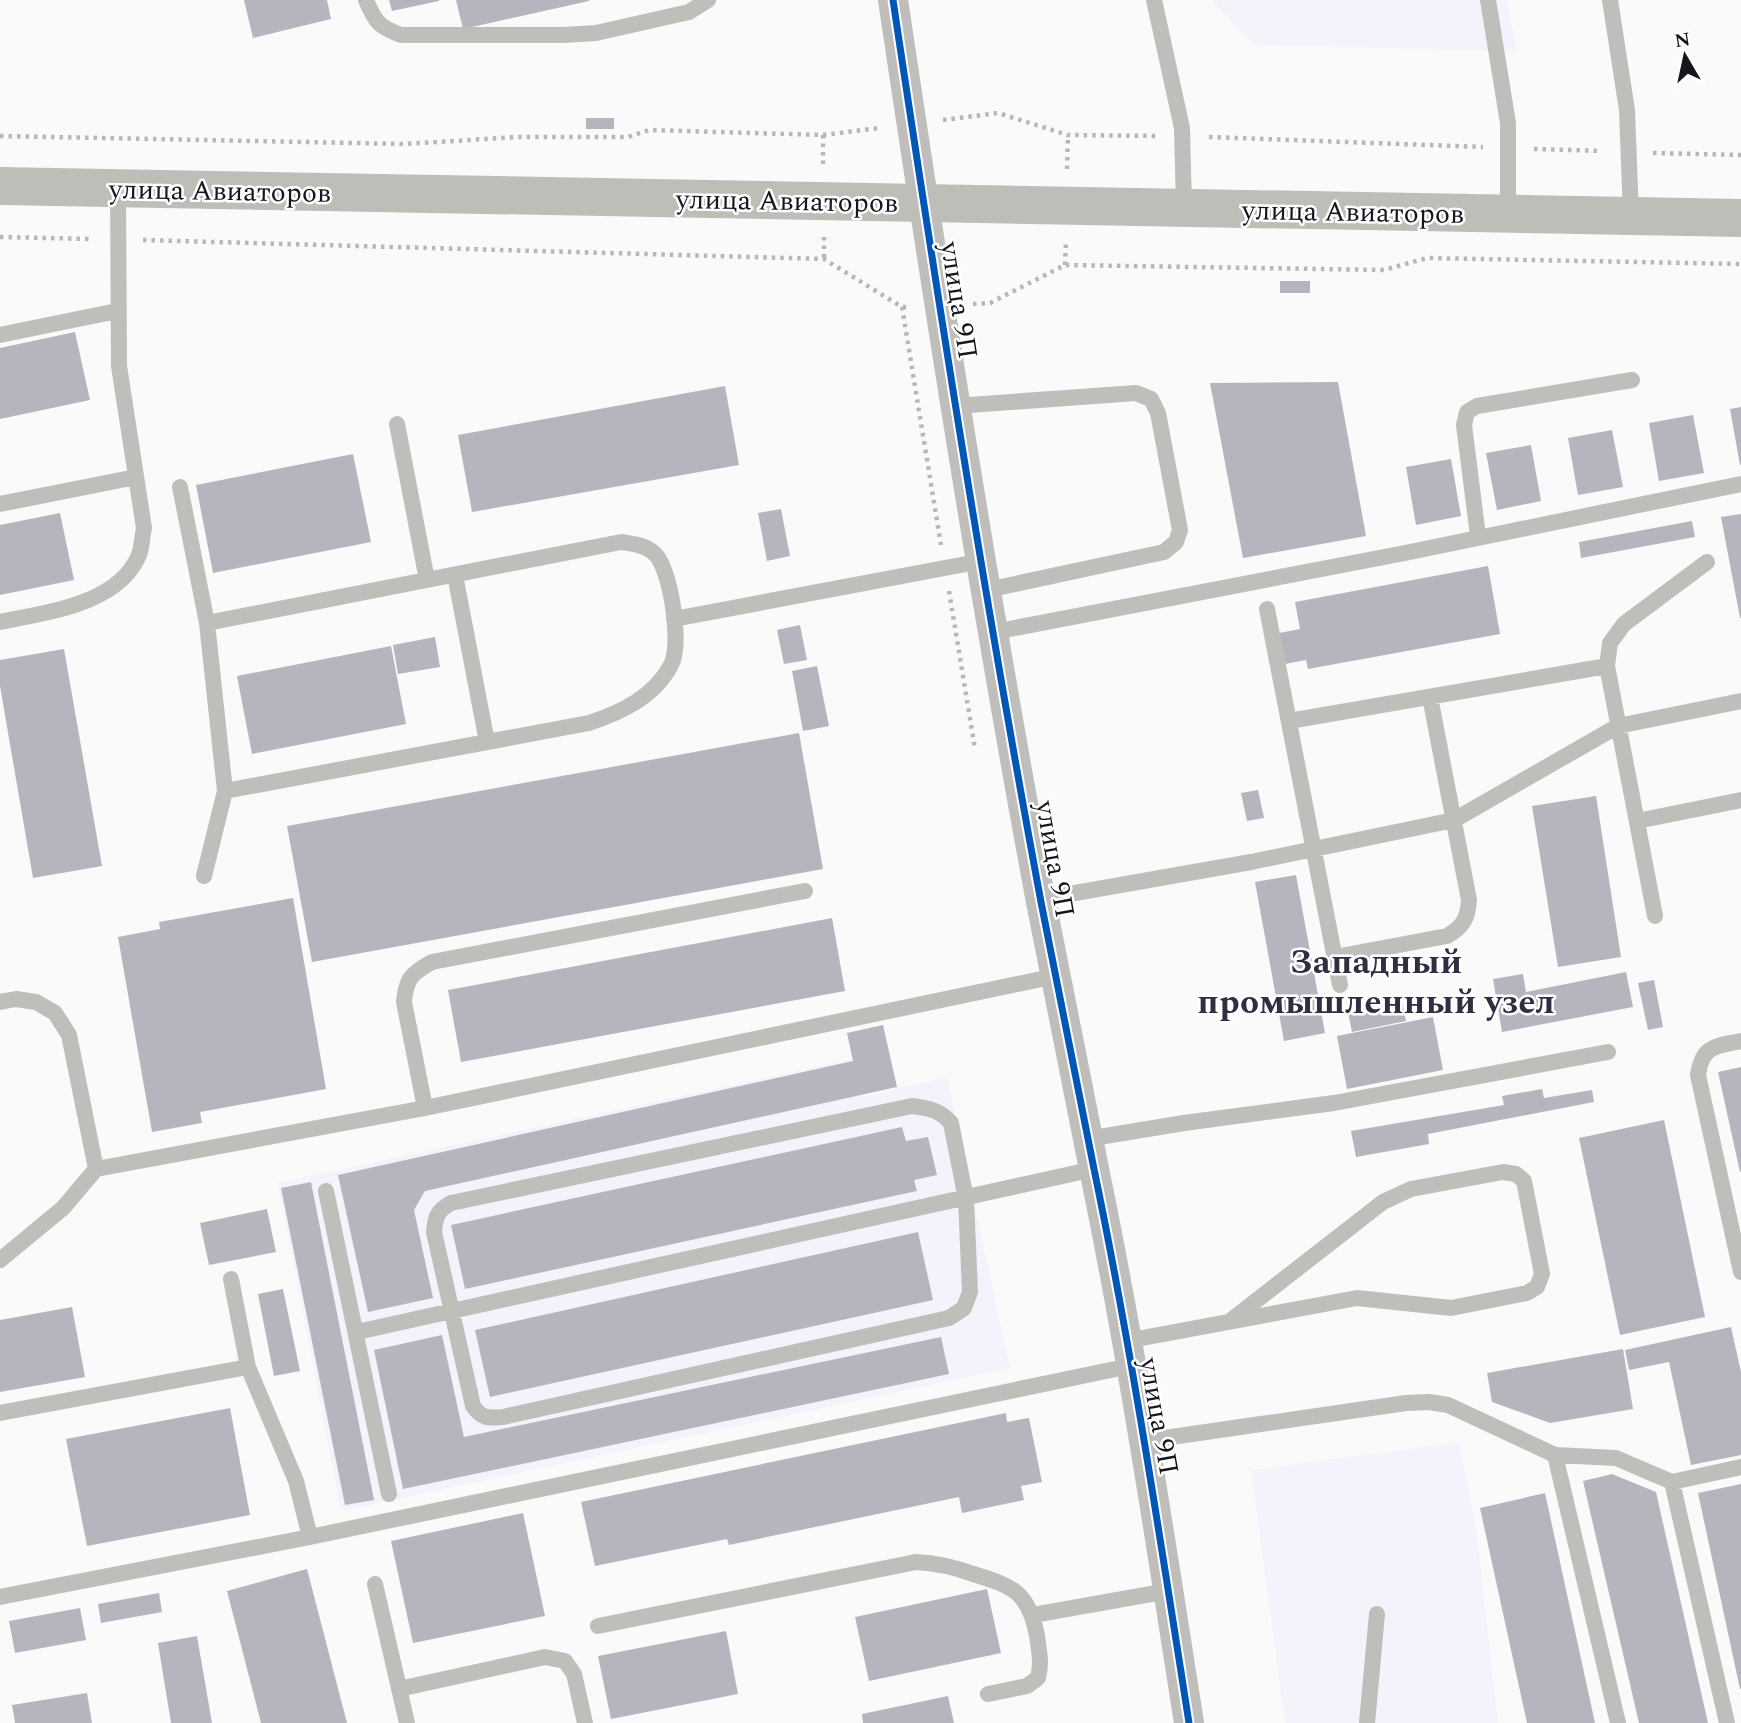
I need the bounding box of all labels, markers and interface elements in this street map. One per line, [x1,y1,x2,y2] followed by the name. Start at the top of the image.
[1650,21,1720,91] north arrow
[1673,25,1693,56] text: N
[108,168,331,215] street label: улица Авиаторов
[675,178,898,225] street label: улица Авиаторов
[1241,189,1464,236] street label: улица Авиаторов
[928,237,989,362] street label: улица 9П
[1023,796,1086,921] street label: улица 9П
[1197,936,1555,1029] district label: Западный промышленный узел
[1127,1353,1190,1478] street label: улица 9П

